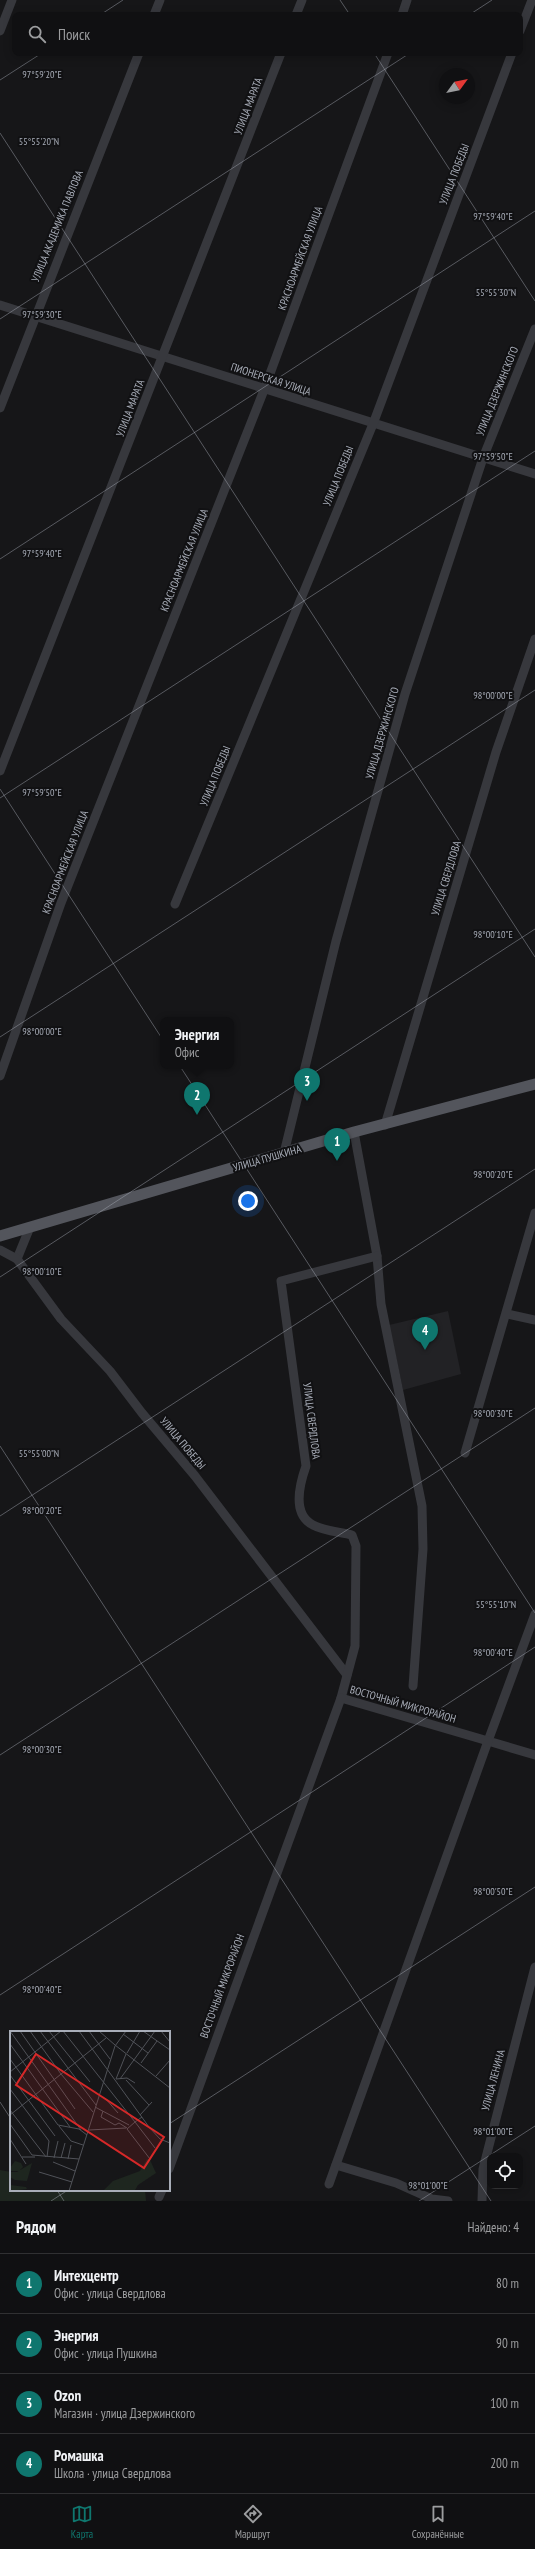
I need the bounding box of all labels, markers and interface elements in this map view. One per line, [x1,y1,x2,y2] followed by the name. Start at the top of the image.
[12,12,523,56] search box
[26,23,48,45] icon: search
[58,25,90,44] text: Поиск
[22,68,62,81] text: 97°59'20"E
[439,68,475,104] north arrow
[231,75,266,137] street label: УЛИЦА МАРАТА
[19,135,59,148] text: 55°55'20"N
[436,142,472,206] street label: УЛИЦА ПОБЕДЫ
[28,167,86,284] street label: УЛИЦА АКАДЕМИКА ПАВЛОВА
[275,203,326,312] street label: КРАСНОАРМЕЙСКАЯ УЛИЦА
[473,210,513,223] text: 97°59'40"E
[476,286,516,299] text: 55°55'30"N
[22,308,62,321] text: 97°59'30"E
[473,344,521,438] street label: УЛИЦА ДЗЕРЖИНСКОГО
[229,359,314,399] street label: ПИОНЕРСКАЯ УЛИЦА
[113,377,148,439] street label: УЛИЦА МАРАТА
[320,444,357,508] street label: УЛИЦА ПОБЕДЫ
[473,450,513,463] text: 97°59'50"E
[157,506,211,614] street label: КРАСНОАРМЕЙСКАЯ УЛИЦА
[22,547,62,560] text: 97°59'40"E
[362,685,402,781] street label: УЛИЦА ДЗЕРЖИНСКОГО
[473,689,513,702] text: 98°00'00"E
[197,744,234,808] street label: УЛИЦА ПОБЕДЫ
[22,786,62,799] text: 97°59'50"E
[39,807,91,916] street label: КРАСНОАРМЕЙСКАЯ УЛИЦА
[428,838,464,917] street label: УЛИЦА СВЕРДЛОВА
[473,928,513,941] text: 98°00'10"E
[160,1017,234,1069] popup
[22,1025,62,1038] text: 98°00'00"E
[175,1025,219,1044] text: Энергия
[175,1044,199,1061] text: Офис
[294,1068,320,1101] pin: 3
[184,1082,210,1115] pin: 2
[324,1128,350,1161] pin: 1
[231,1141,304,1174] street label: УЛИЦА ПУШКИНА
[473,1168,513,1181] text: 98°00'20"E
[238,1191,258,1211] your location
[22,1265,62,1278] text: 98°00'10"E
[412,1317,438,1350] pin: 4
[300,1382,324,1461] street label: УЛИЦА СВЕРДЛОВА
[473,1407,513,1420] text: 98°00'30"E
[157,1414,209,1472] street label: УЛИЦА ПОБЕДЫ
[19,1447,59,1460] text: 55°55'00"N
[22,1504,62,1517] text: 98°00'20"E
[476,1598,516,1611] text: 55°55'10"N
[473,1646,513,1659] text: 98°00'40"E
[348,1682,458,1726] street label: ВОСТОЧНЫЙ МИКРОРАЙОН
[22,1743,62,1756] text: 98°00'30"E
[473,1885,513,1898] text: 98°00'50"E
[197,1932,247,2040] street label: ВОСТОЧНЫЙ МИКРОРАЙОН
[22,1983,62,1996] text: 98°00'40"E
[10,2031,170,2191] inset map
[478,2047,508,2112] street label: УЛИЦА ЛЕНИНА
[473,2125,513,2138] text: 98°01'00"E
[487,2153,523,2189] map controls
[487,2153,523,2189] button: locate
[408,2179,448,2192] text: 98°01'00"E
[16,2216,56,2238] text: Рядом
[468,2219,519,2236] text: Найдено: 4
[54,2266,119,2285] text: Интехцентр
[26,2275,32,2292] text: 1
[496,2275,519,2292] text: 80 m
[54,2285,166,2302] text: Офис · улица Свердлова
[54,2326,99,2345] text: Энергия
[26,2335,32,2352] text: 2
[496,2335,519,2352] text: 90 m
[54,2345,157,2362] text: Офис · улица Пушкина
[54,2386,81,2405] text: Ozon
[26,2395,32,2412] text: 3
[490,2395,519,2412] text: 100 m
[54,2405,195,2422] text: Магазин · улица Дзержинского
[54,2446,104,2465] text: Ромашка
[26,2455,32,2472] text: 4
[490,2455,519,2472] text: 200 m
[54,2465,171,2482] text: Школа · улица Свердлова
[71,2503,93,2541] tab: Карта
[235,2503,270,2541] tab: Маршрут
[412,2503,464,2541] tab: Сохранённые

